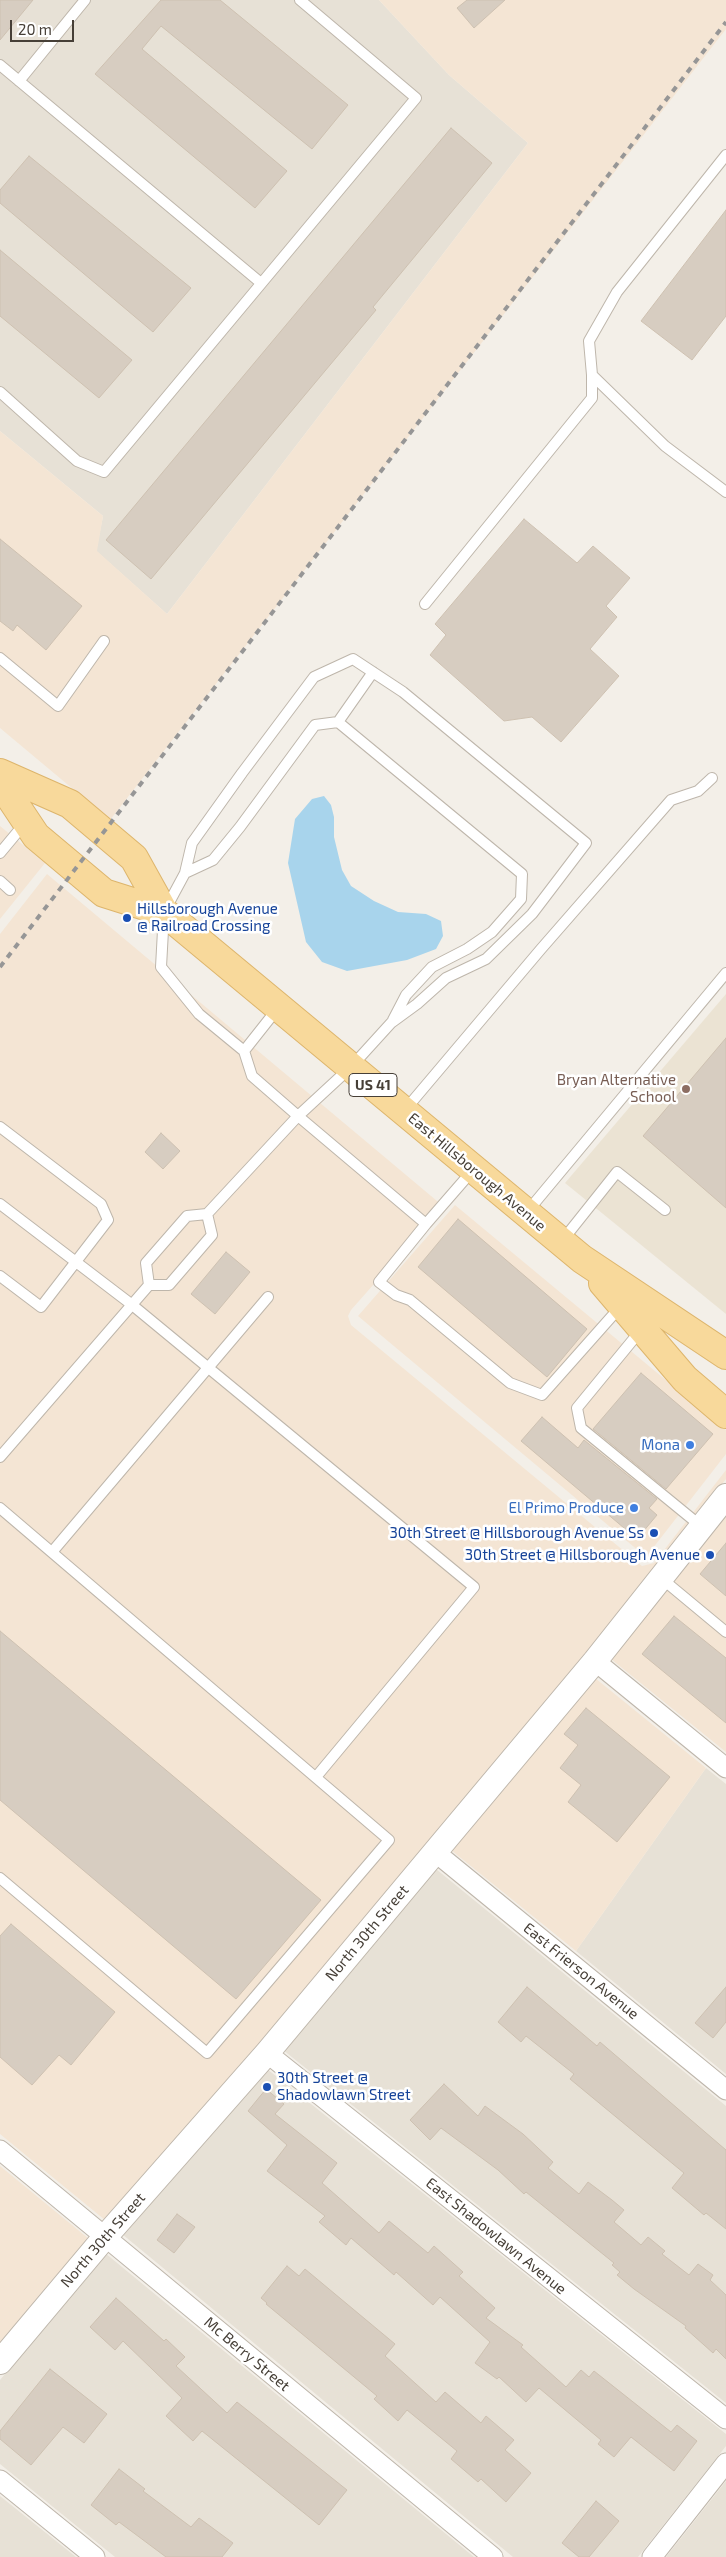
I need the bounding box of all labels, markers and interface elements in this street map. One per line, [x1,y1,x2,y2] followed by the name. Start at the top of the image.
[12,10,76,42] scale bar
[18,20,52,38] text: 20 m
[137,900,278,935] place label: Hillsborough Avenue @ Railroad Crossing
[121,912,133,924] marker: Hillsborough Avenue @ Railroad Crossing
[557,1071,676,1106] place label: Bryan Alternative School
[349,1074,397,1096] road number: US 41
[680,1083,692,1095] marker: Bryan Alternative School
[404,1109,550,1235] street label: East Hillsborough Avenue
[641,1436,680,1454] place label: Mona
[684,1439,696,1451] marker: Mona
[509,1499,624,1517] place label: El Primo Produce
[628,1502,640,1514] marker: El Primo Produce
[389,1524,644,1542] place label: 30th Street @ Hillsborough Avenue Ss
[648,1527,660,1539] marker: 30th Street @ Hillsborough Avenue Ss
[465,1546,700,1564] place label: 30th Street @ Hillsborough Avenue
[704,1549,716,1561] marker: 30th Street @ Hillsborough Avenue
[322,1881,412,1985] street label: North 30th Street
[520,1919,642,2023] street label: East Frierson Avenue
[277,2069,411,2104] place label: 30th Street @ Shadowlawn Street
[261,2081,273,2093] marker: 30th Street @ Shadowlawn Street
[422,2174,570,2298] street label: East Shadowlawn Avenue
[57,2189,149,2291] street label: North 30th Street
[201,2313,293,2395] street label: Mc Berry Street

